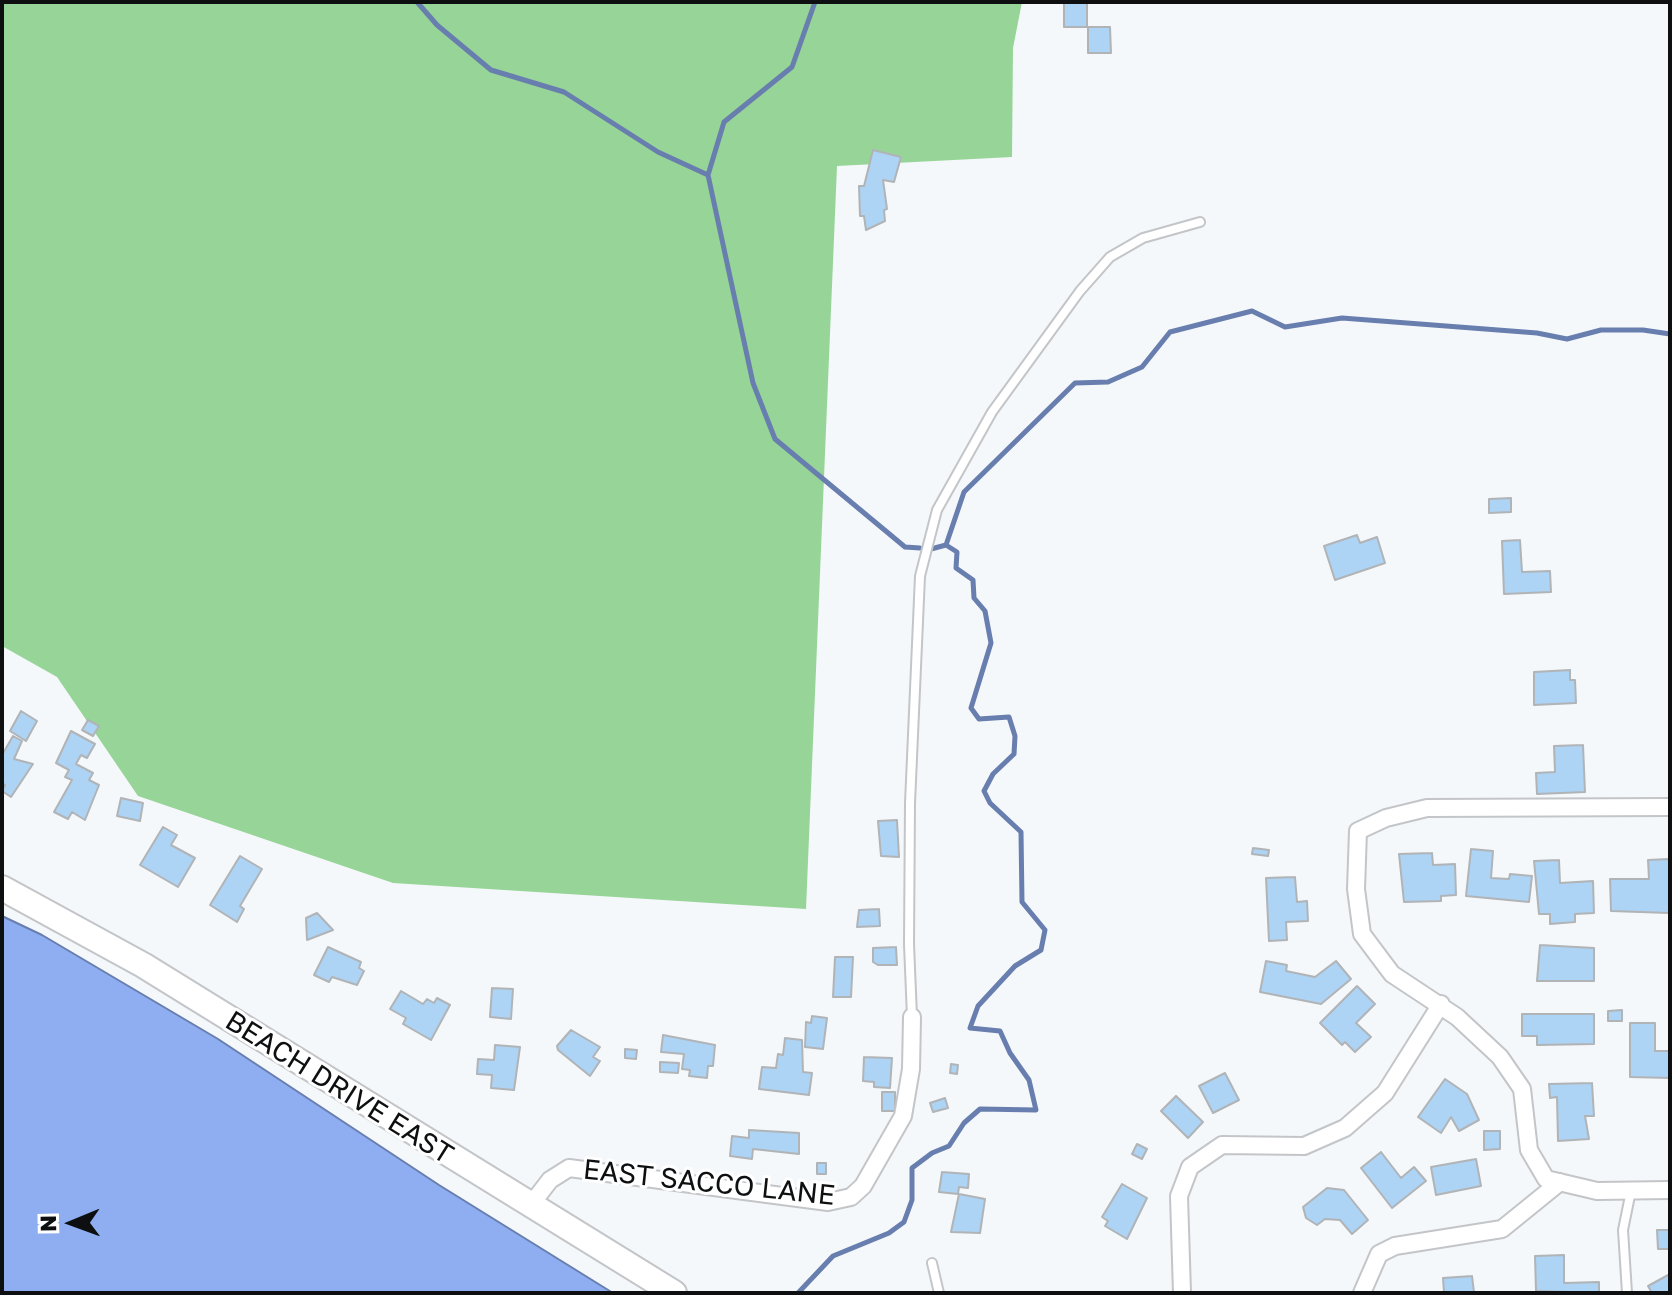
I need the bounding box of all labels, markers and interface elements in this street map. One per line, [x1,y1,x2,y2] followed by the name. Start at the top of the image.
[219,1004,459,1172] street label: BEACH DRIVE EAST
[581,1153,837,1213] street label: EAST SACCO LANE
[32,1183,112,1263] north arrow
[34,1215,61,1232] text: N

